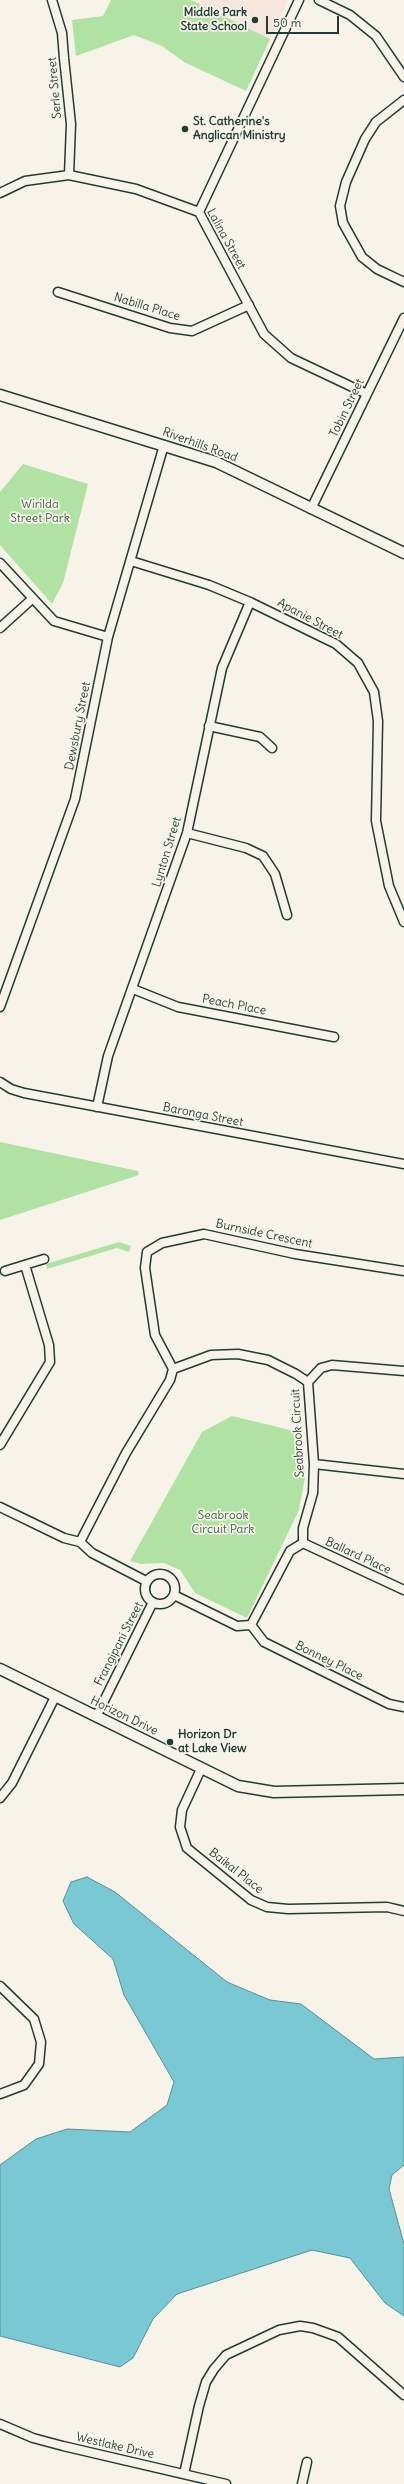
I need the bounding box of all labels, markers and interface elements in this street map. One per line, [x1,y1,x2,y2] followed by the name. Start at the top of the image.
[181,6,247,34] place label: Middle Park State School
[268,8,341,34] scale bar
[250,15,260,25] marker: Middle Park State School
[273,15,301,30] text: 50 m
[45,56,65,120] street label: Serle Street
[193,115,286,143] place label: St. Catherine's Anglican Ministry
[180,124,190,134] marker: St. Catherine's Anglican Ministry
[203,206,249,272] street label: Lalina Street
[112,290,182,324] street label: Nabilla Place
[327,376,367,440] street label: Tobin Street
[160,425,240,465] street label: Riverhills Road
[10,498,70,526] park label: Wirilda Street Park
[275,596,345,642] street label: Apanie Street
[62,680,94,772] street label: Dewsbury Street
[149,815,185,889] street label: Lynton Street
[201,992,267,1018] street label: Peach Place
[162,1100,244,1130] street label: Baronga Street
[214,1217,314,1251] street label: Burnside Crescent
[288,1388,308,1478] street label: Seabrook Circuit
[192,1509,254,1537] park label: Seabrook Circuit Park
[323,1535,393,1577] street label: Ballard Place
[92,1600,146,1688] street label: Frangipani Street
[293,1638,365,1684] street label: Bonney Place
[88,1693,160,1739] street label: Horizon Drive
[178,1728,246,1756] place label: Horizon Dr at Lake View
[165,1737,175,1747] marker: Horizon Dr at Lake View
[206,1845,266,1897] street label: Baikal Place
[75,2430,155,2462] street label: Westlake Drive

